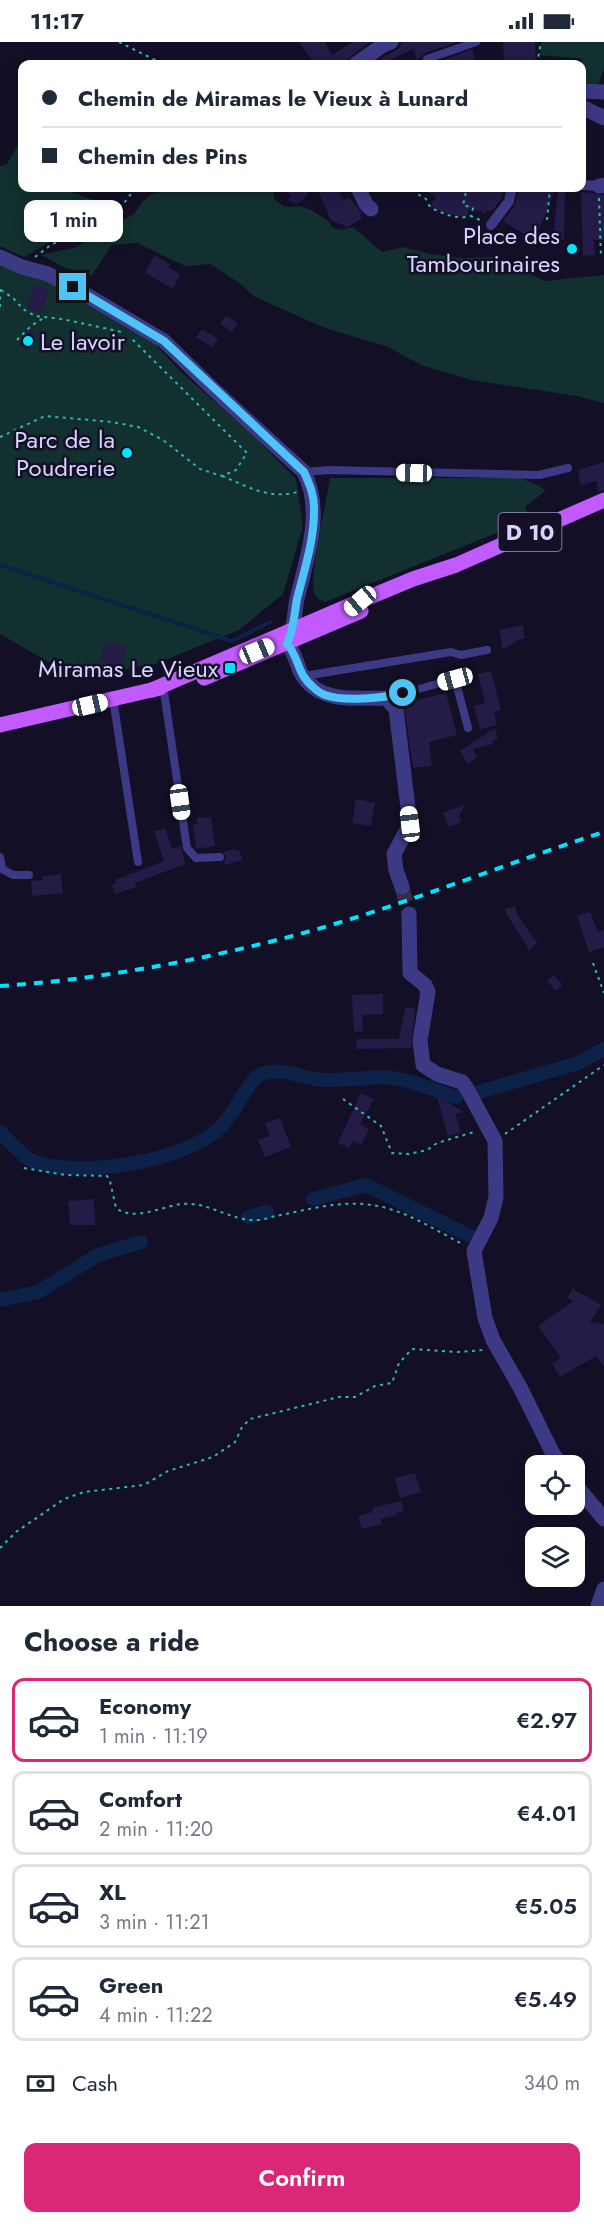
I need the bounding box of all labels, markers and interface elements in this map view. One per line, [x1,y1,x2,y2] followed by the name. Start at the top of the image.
[30,5,84,37] text: 11:17
[78,82,468,114] text: Chemin de Miramas le Vieux à Lunard
[78,140,247,172] text: Chemin des Pins
[23,200,122,242] callout: 1 min
[49,206,98,235] text: 1 min
[407,218,560,281] place label: Place des Tambourinaires
[565,242,579,256] marker: Place des Tambourinaires
[59,273,86,300] route end
[40,324,126,359] place label: Le lavoir
[21,334,35,348] marker: Le lavoir
[14,422,115,485] place label: Parc de la Poudrerie
[120,446,134,460] marker: Parc de la Poudrerie
[396,464,432,482] car
[498,513,562,551] road number: D 10
[340,583,380,619] car
[237,636,277,666] car
[38,651,219,686] place label: Miramas Le Vieux
[223,661,237,675] marker: Miramas Le Vieux
[435,666,475,692] car
[389,679,416,706] route start
[70,692,110,718] car
[169,783,191,821] car
[399,805,421,843] car
[525,1455,585,1587] map controls
[525,1455,585,1515] button: locate
[525,1527,585,1587] button: layers
[24,1622,199,1661] text: Choose a ride
[99,1690,191,1722] text: Economy
[27,1693,81,1747] icon: car
[516,1704,577,1736] text: €2.97
[99,1722,208,1751] text: 1 min · 11:19
[99,1783,182,1815] text: Comfort
[27,1786,81,1840] icon: car
[517,1797,577,1829] text: €4.01
[99,1815,213,1844] text: 2 min · 11:20
[99,1876,126,1908] text: XL
[27,1879,81,1933] icon: car
[515,1890,577,1922] text: €5.05
[99,1908,210,1937] text: 3 min · 11:21
[99,1969,163,2001] text: Green
[27,1972,81,2026] icon: car
[514,1983,577,2015] text: €5.49
[99,2001,213,2030] text: 4 min · 11:22
[24,2067,57,2100] icon: cash
[72,2067,118,2099] text: Cash
[524,2069,580,2098] text: 340 m
[24,2143,580,2212] button: Confirm

